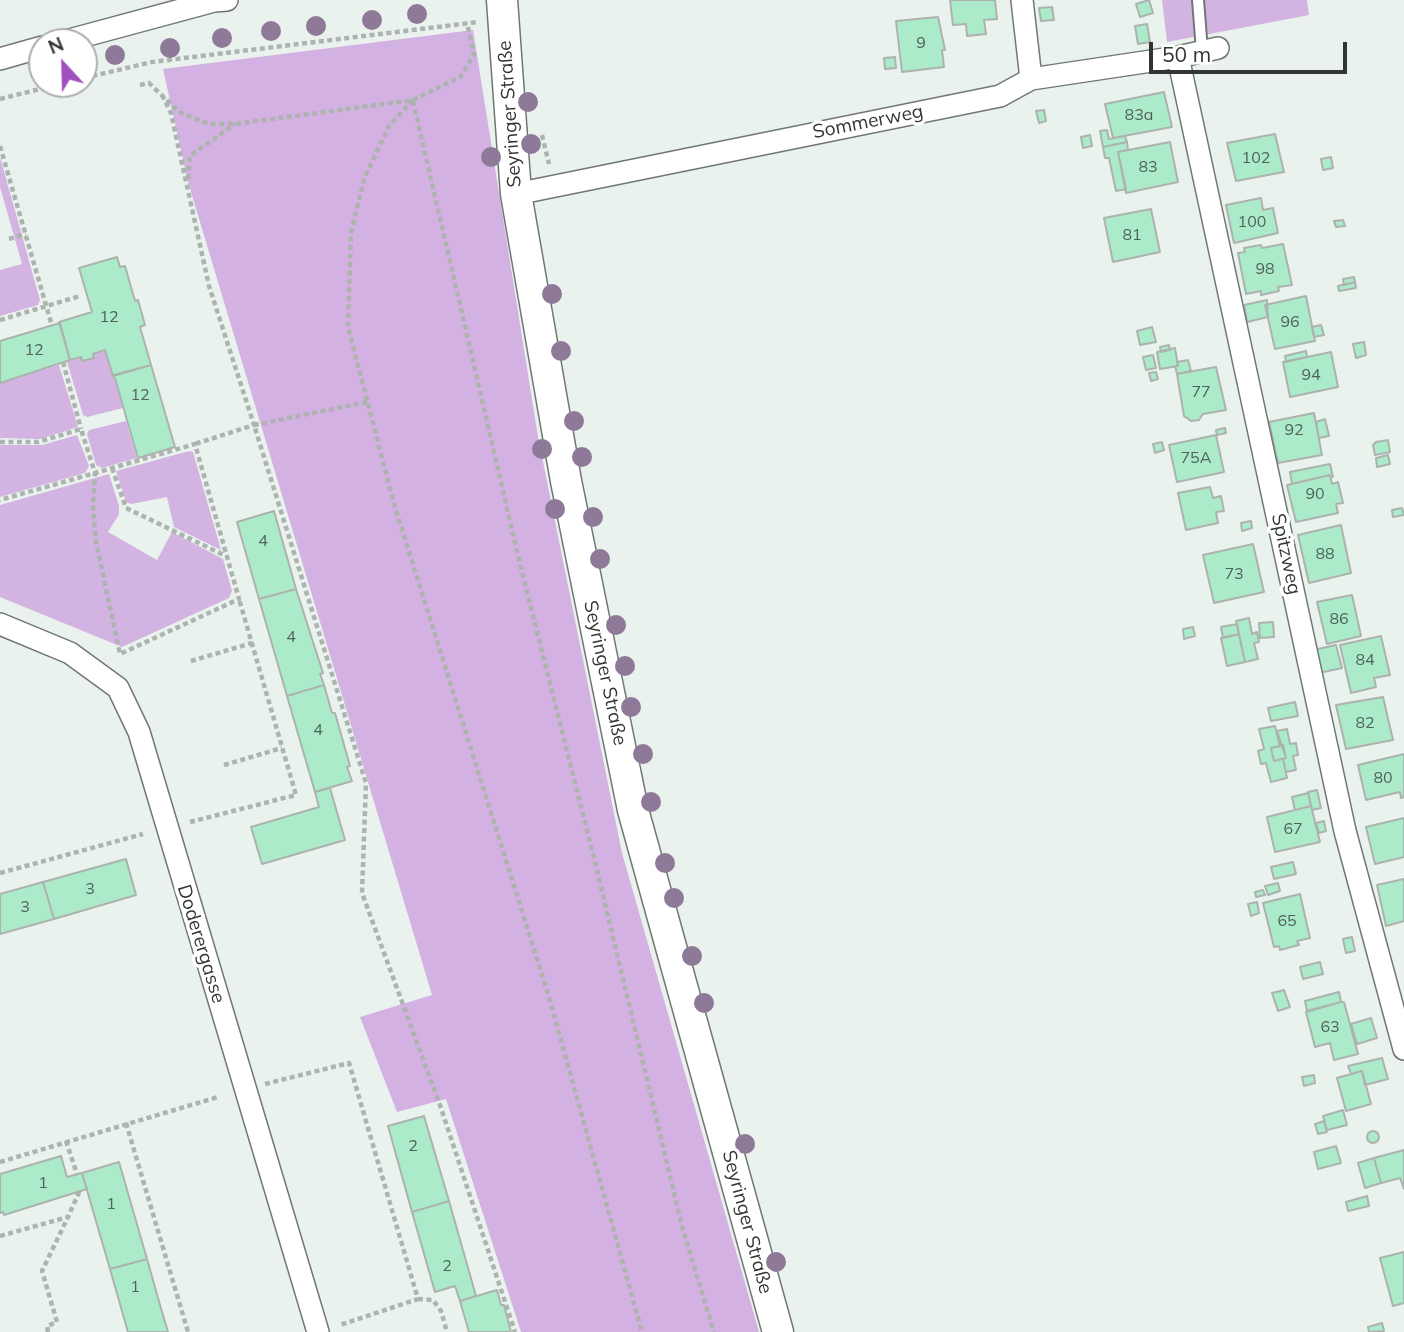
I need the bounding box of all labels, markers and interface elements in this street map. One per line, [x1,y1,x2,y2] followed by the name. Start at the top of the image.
[28,28,98,98] north arrow
[1152,28,1350,72] scale bar
[45,32,67,59] text: N
[916,33,926,53] house number: 9
[493,40,527,188] street label: Seyringer Straße
[1162,41,1211,67] text: 50 m
[811,100,925,144] street label: Sommerweg
[1125,105,1153,125] house number: 83a
[1242,148,1270,168] house number: 102
[1138,157,1158,177] house number: 83
[1238,212,1266,232] house number: 100
[1122,225,1142,245] house number: 81
[1255,259,1275,279] house number: 98
[99,307,119,327] house number: 12
[1280,312,1300,332] house number: 96
[24,340,44,360] house number: 12
[1301,365,1321,385] house number: 94
[1191,382,1211,402] house number: 77
[130,385,150,405] house number: 12
[1284,420,1304,440] house number: 92
[1181,448,1211,468] house number: 75A
[1305,484,1325,504] house number: 90
[1266,511,1306,597] street label: Spitzweg
[258,531,268,551] house number: 4
[1315,544,1335,564] house number: 88
[1224,564,1244,584] house number: 73
[579,599,631,747] street label: Seyringer Straße
[1329,609,1349,629] house number: 86
[286,627,296,647] house number: 4
[1355,650,1375,670] house number: 84
[1355,713,1375,733] house number: 82
[313,720,323,740] house number: 4
[1373,768,1393,788] house number: 80
[1283,819,1303,839] house number: 67
[85,879,95,899] house number: 3
[172,882,230,1006] street label: Doderergasse
[20,897,30,917] house number: 3
[1277,911,1297,931] house number: 65
[1320,1017,1340,1037] house number: 63
[408,1136,418,1156] house number: 2
[717,1148,777,1296] street label: Seyringer Straße
[38,1173,48,1193] house number: 1
[106,1194,116,1214] house number: 1
[442,1256,452,1276] house number: 2
[130,1277,140,1297] house number: 1

